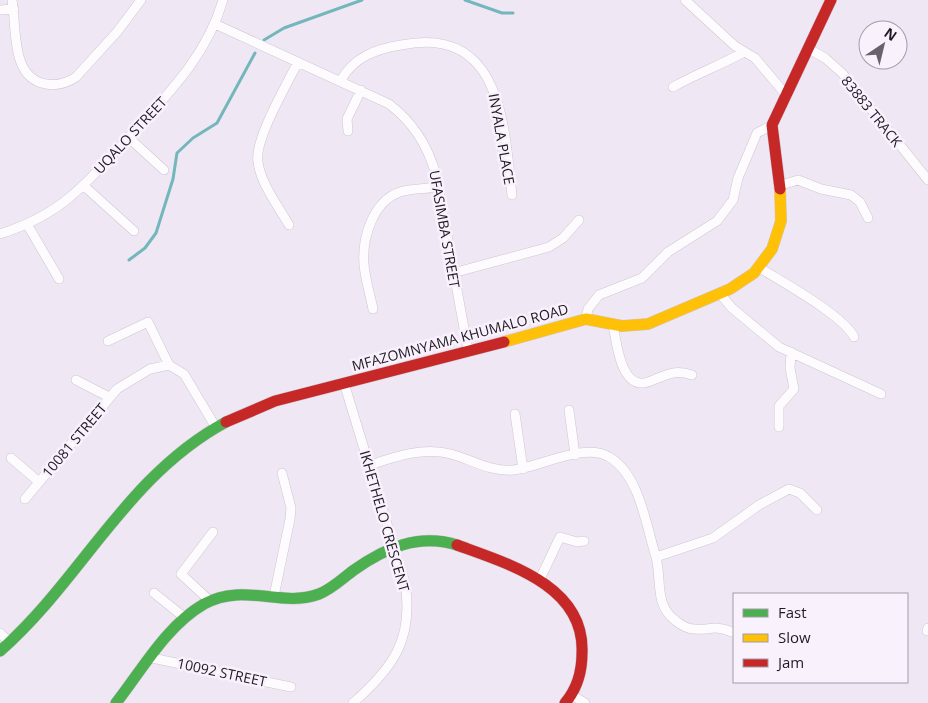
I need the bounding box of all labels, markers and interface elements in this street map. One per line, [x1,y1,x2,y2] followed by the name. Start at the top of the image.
[858,20,908,70] north arrow
[881,23,901,45] text: N
[837,72,907,151] street label: 83883 TRACK
[89,92,171,178] street label: UQALO STREET
[485,92,519,186] street label: INYALA PLACE
[425,169,465,290] street label: UFASIMBA STREET
[350,299,570,375] street label: MFAZOMNYAMA KHUMALO ROAD
[37,399,111,481] street label: 10081 STREET
[356,448,414,594] street label: IKHETHELO CRESCENT
[733,593,908,683] legend
[778,602,807,622] text: Fast
[778,627,811,647] text: Slow
[776,652,804,672] text: Jam
[176,653,269,691] street label: 10092 STREET

